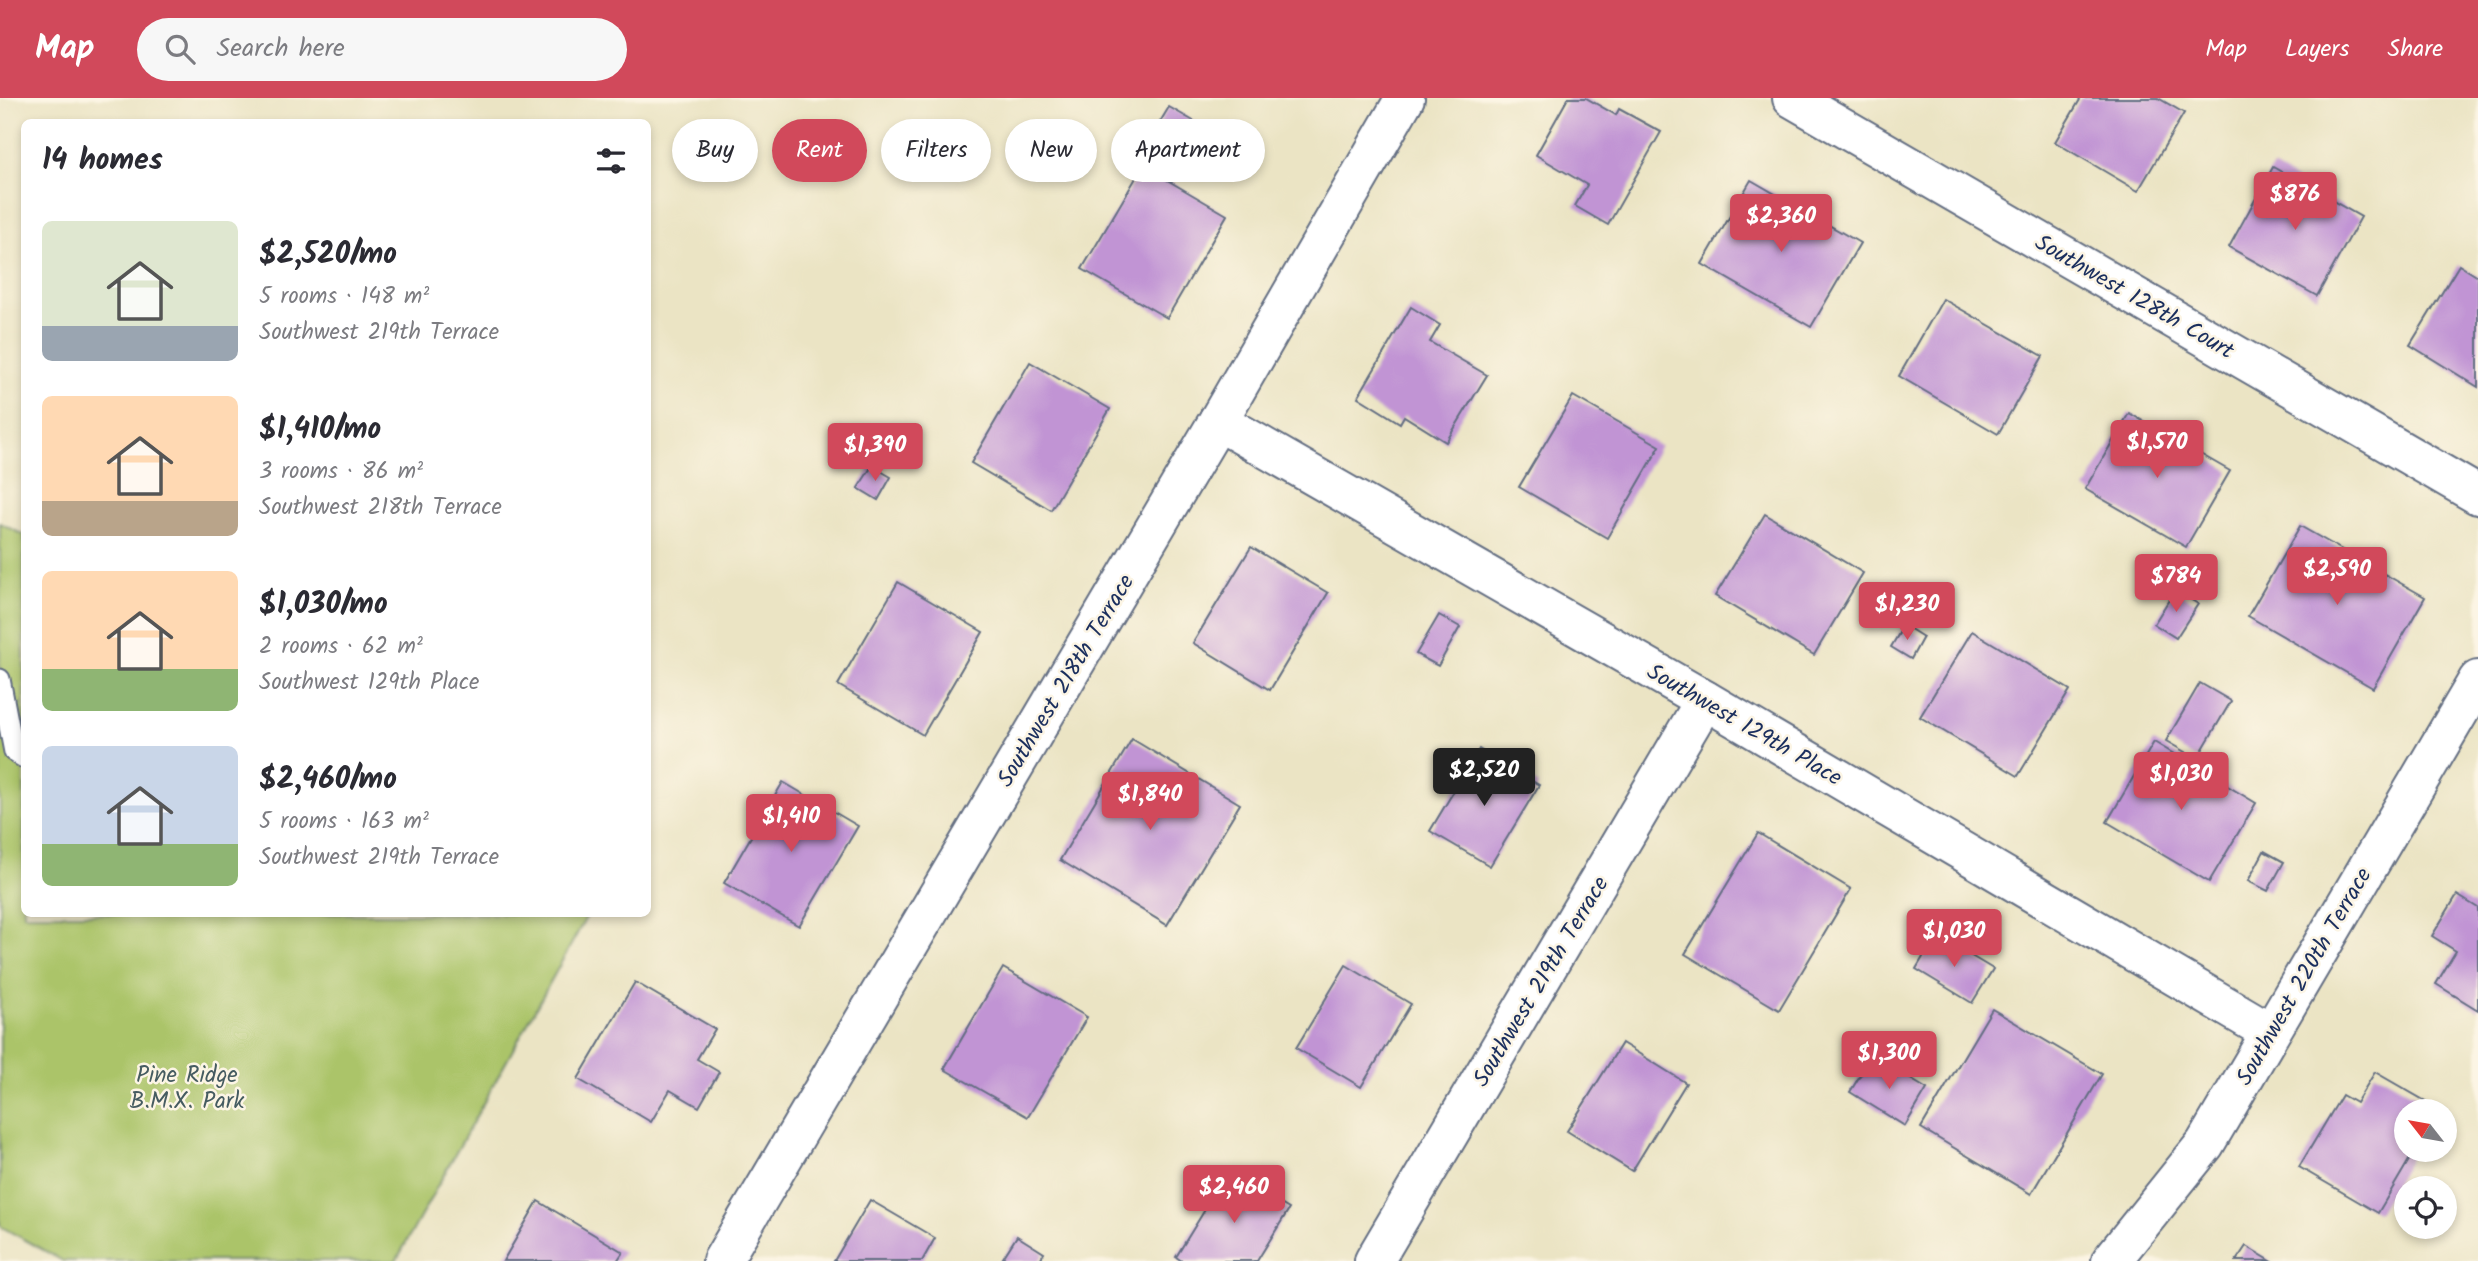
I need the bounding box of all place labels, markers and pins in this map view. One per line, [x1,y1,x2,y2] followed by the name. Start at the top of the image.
[2254,172,2336,232] pin: $876
[1724,194,1838,254] pin: $2,360
[2100,420,2214,480] pin: $1,570
[818,424,932,483] pin: $1,390
[2280,547,2394,607] pin: $2,590
[2135,554,2217,614] pin: $784
[1850,582,1964,642] pin: $1,230
[1427,748,1541,808] pin: $2,520
[2124,752,2238,812] pin: $1,030
[1093,772,1207,832] pin: $1,840
[734,794,848,854] pin: $1,410
[1897,910,2011,969] pin: $1,030
[1832,1032,1946,1091] pin: $1,300
[1177,1166,1291,1225] pin: $2,460

